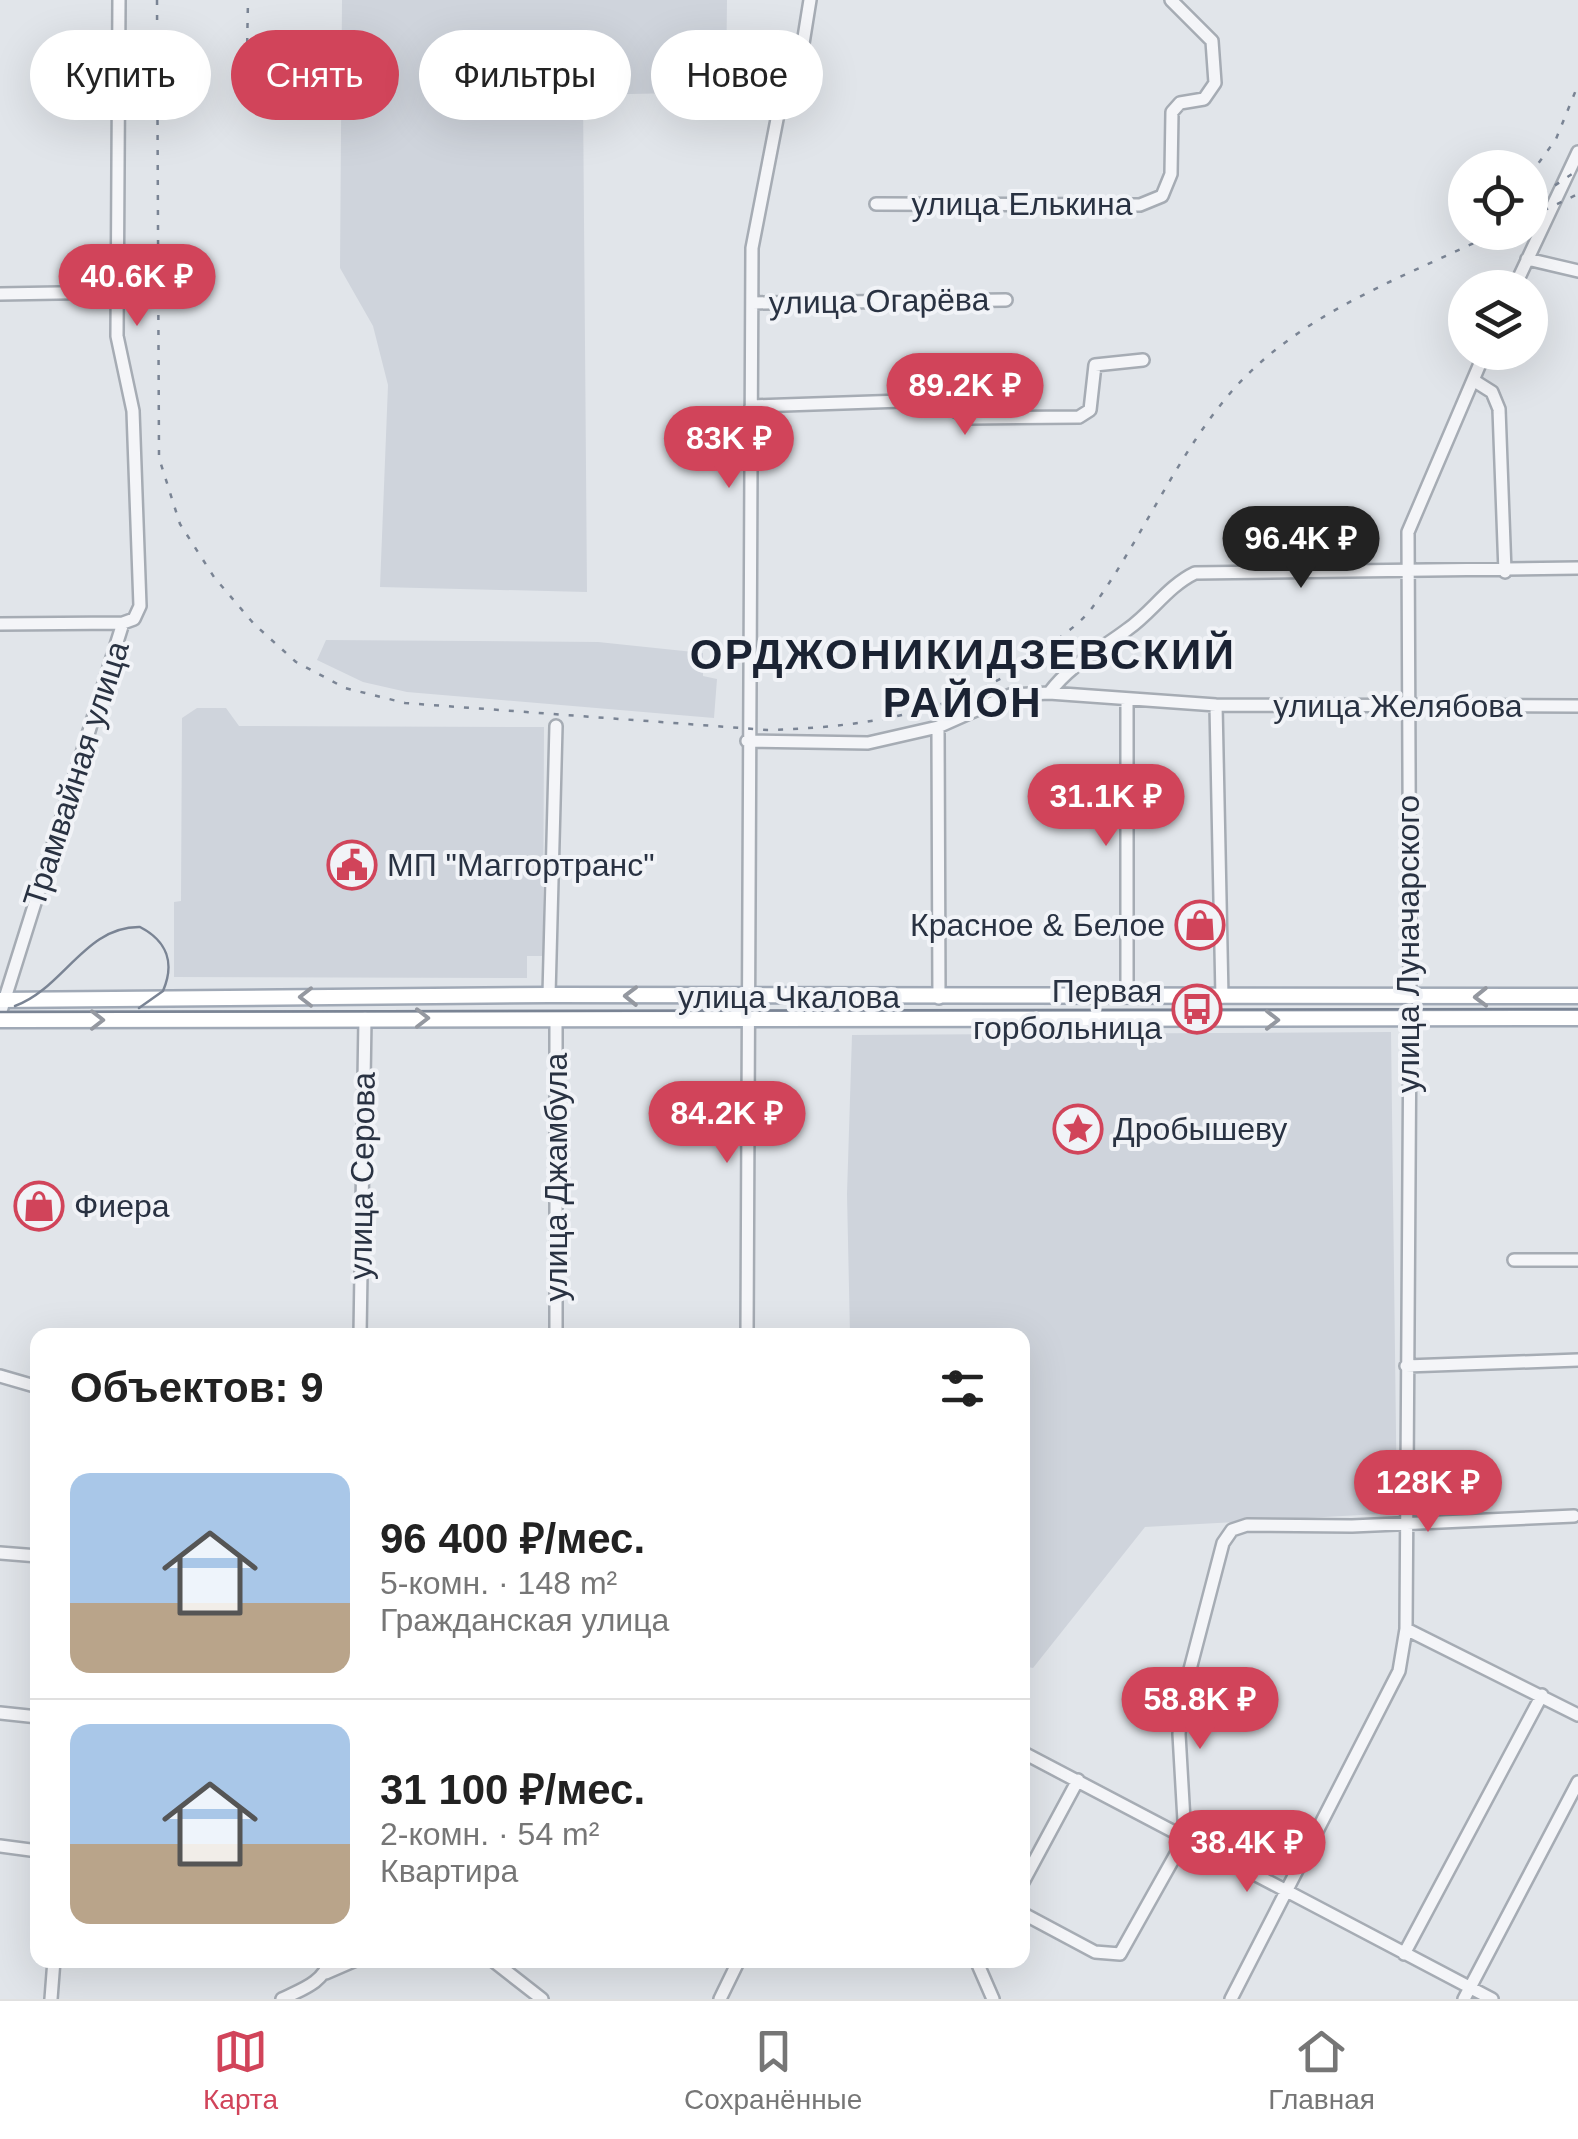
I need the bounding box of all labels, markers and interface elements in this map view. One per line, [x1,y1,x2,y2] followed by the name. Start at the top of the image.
[30,30,211,120] chip: Купить
[231,30,399,120] chip: Снять
[419,30,631,120] chip: Фильтры
[651,30,823,120] chip: Новое
[1448,150,1548,370] map controls
[1448,150,1548,250] button: locate
[912,186,1133,222] street label: улица Елькина
[45,244,229,329] pin: 40.6K ₽
[81,258,193,294] text: 40.6K ₽
[1448,270,1548,370] button: layers
[768,281,990,321] street label: улица Огарёва
[873,353,1057,438] pin: 89.2K ₽
[909,367,1021,403] text: 89.2K ₽
[659,406,799,491] pin: 83K ₽
[686,420,772,456] text: 83K ₽
[1209,506,1393,591] pin: 96.4K ₽
[1245,520,1357,556] text: 96.4K ₽
[690,630,1236,726] district label: ОРДЖОНИКИДЗЕВСКИЙ РАЙОН
[16,636,136,911] street label: Трамвайная улица
[1273,688,1523,724] street label: улица Желябова
[1014,764,1198,849] pin: 31.1K ₽
[1050,778,1162,814] text: 31.1K ₽
[1390,795,1426,1093] street label: улица Луначарского
[326,839,378,891] public building icon: МП "Маггортранс"
[387,847,655,883] place label: МП "Маггортранс"
[1174,899,1226,951] shop icon: Красное & Белое
[910,907,1165,943] place label: Красное & Белое
[973,973,1162,1046] place label: Первая горбольница
[678,979,900,1015] street label: улица Чкалова
[1171,983,1223,1035] bus stop icon: Первая горбольница
[622,985,638,1007] one-way arrow
[297,986,312,1008] one-way arrow
[1472,986,1488,1008] one-way arrow
[415,1008,431,1029] one-way arrow
[90,1009,106,1030] one-way arrow
[1266,1009,1281,1031] one-way arrow
[538,1052,574,1301] street label: улица Джамбула
[342,1072,382,1280] street label: улица Серова
[635,1081,819,1166] pin: 84.2K ₽
[671,1095,783,1131] text: 84.2K ₽
[1052,1103,1104,1155] place icon: Дробышеву
[1113,1111,1287,1147] place label: Дробышеву
[13,1180,65,1232] shop icon: Фиера
[74,1188,170,1224] place label: Фиера
[935,1361,990,1416] icon: filters
[70,1364,324,1411] text: Объектов: 9
[1347,1450,1509,1535] pin: 128K ₽
[1376,1464,1480,1500] text: 128K ₽
[150,1513,270,1633] icon: home
[380,1515,645,1562] text: 96 400 ₽/мес.
[380,1565,617,1601] text: 5-комн. · 148 m²
[380,1602,669,1638] text: Гражданская улица
[1108,1667,1292,1752] pin: 58.8K ₽
[1144,1681,1256,1717] text: 58.8K ₽
[150,1764,270,1884] icon: home
[380,1766,645,1813] text: 31 100 ₽/мес.
[1155,1810,1339,1895] pin: 38.4K ₽
[380,1816,599,1852] text: 2-комн. · 54 m²
[1191,1824,1303,1860] text: 38.4K ₽
[380,1853,518,1889] text: Квартира
[203,2024,278,2116] tab: Карта
[684,2024,862,2116] tab: Сохранённые
[1268,2024,1375,2116] tab: Главная

